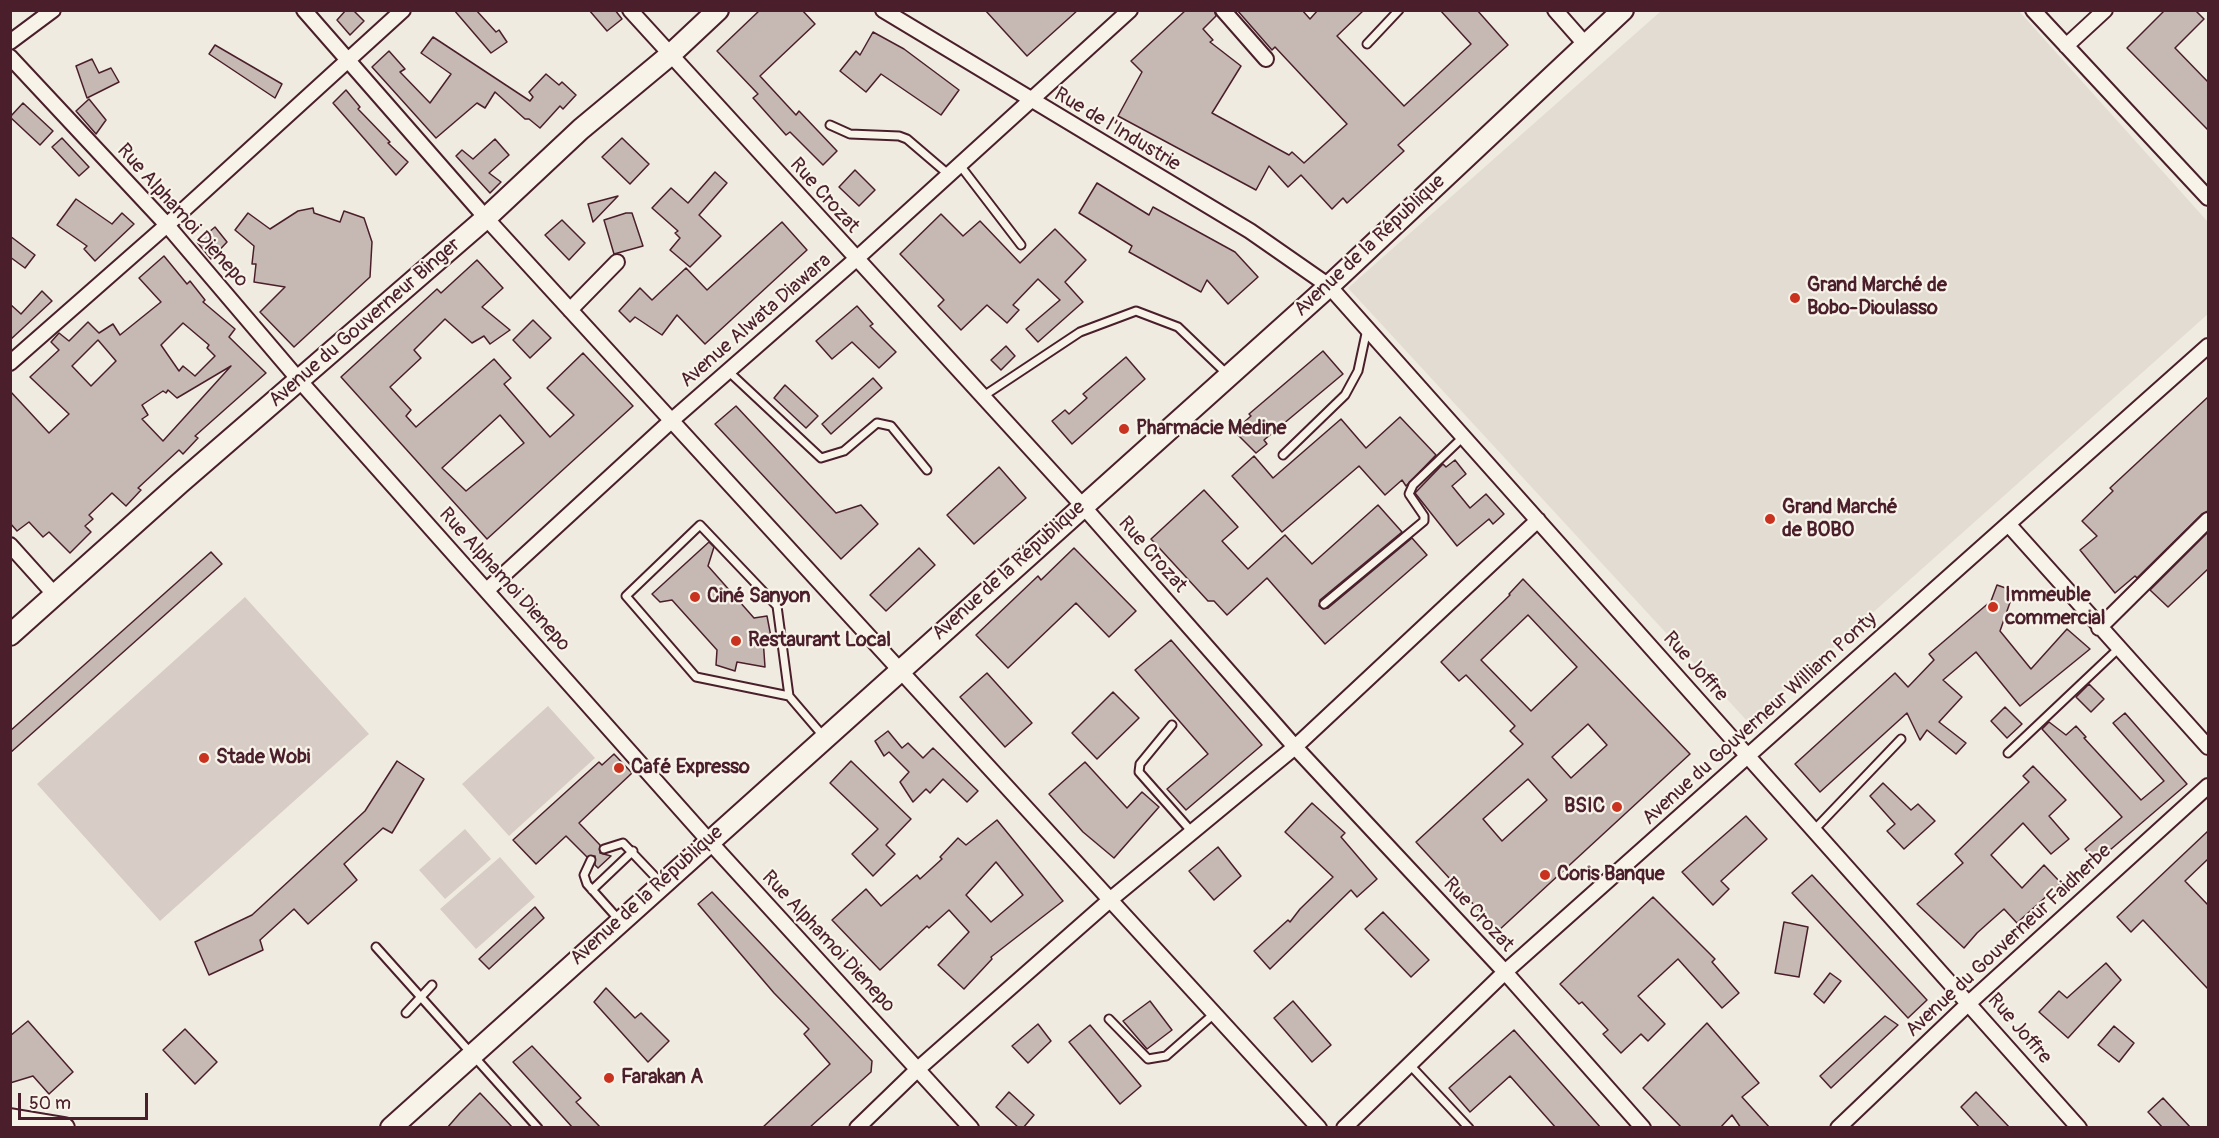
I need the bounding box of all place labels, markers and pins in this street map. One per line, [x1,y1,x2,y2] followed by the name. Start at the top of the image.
[1807,274,1947,321] place label: Grand Marché de Bobo-Dioulasso
[1788,291,1802,305] marker: Grand Marché de Bobo-Dioulasso
[1136,417,1286,441] place label: Pharmacie Medine
[1117,422,1131,436] marker: Pharmacie Medine
[1782,496,1898,543] place label: Grand Marché de BOBO
[1763,512,1777,526] marker: Grand Marché de BOBO
[2005,584,2106,631] place label: Immeuble commercial
[707,585,811,609] place label: Ciné Sanyon
[688,590,702,604] marker: Ciné Sanyon
[1986,600,2000,614] marker: Immeuble commercial
[748,629,891,653] place label: Restaurant Local
[729,634,743,648] marker: Restaurant Local
[216,746,310,770] place label: Stade Wobi
[197,751,211,765] marker: Stade Wobi
[631,756,750,780] place label: Café Expresso
[612,761,626,775] marker: Café Expresso
[1564,795,1605,819] place label: BSIC
[1610,800,1624,814] marker: BSIC
[1557,863,1665,887] place label: Coris Banque
[1538,868,1552,882] marker: Coris Banque
[621,1066,703,1090] place label: Farakan A
[602,1071,616,1085] marker: Farakan A

